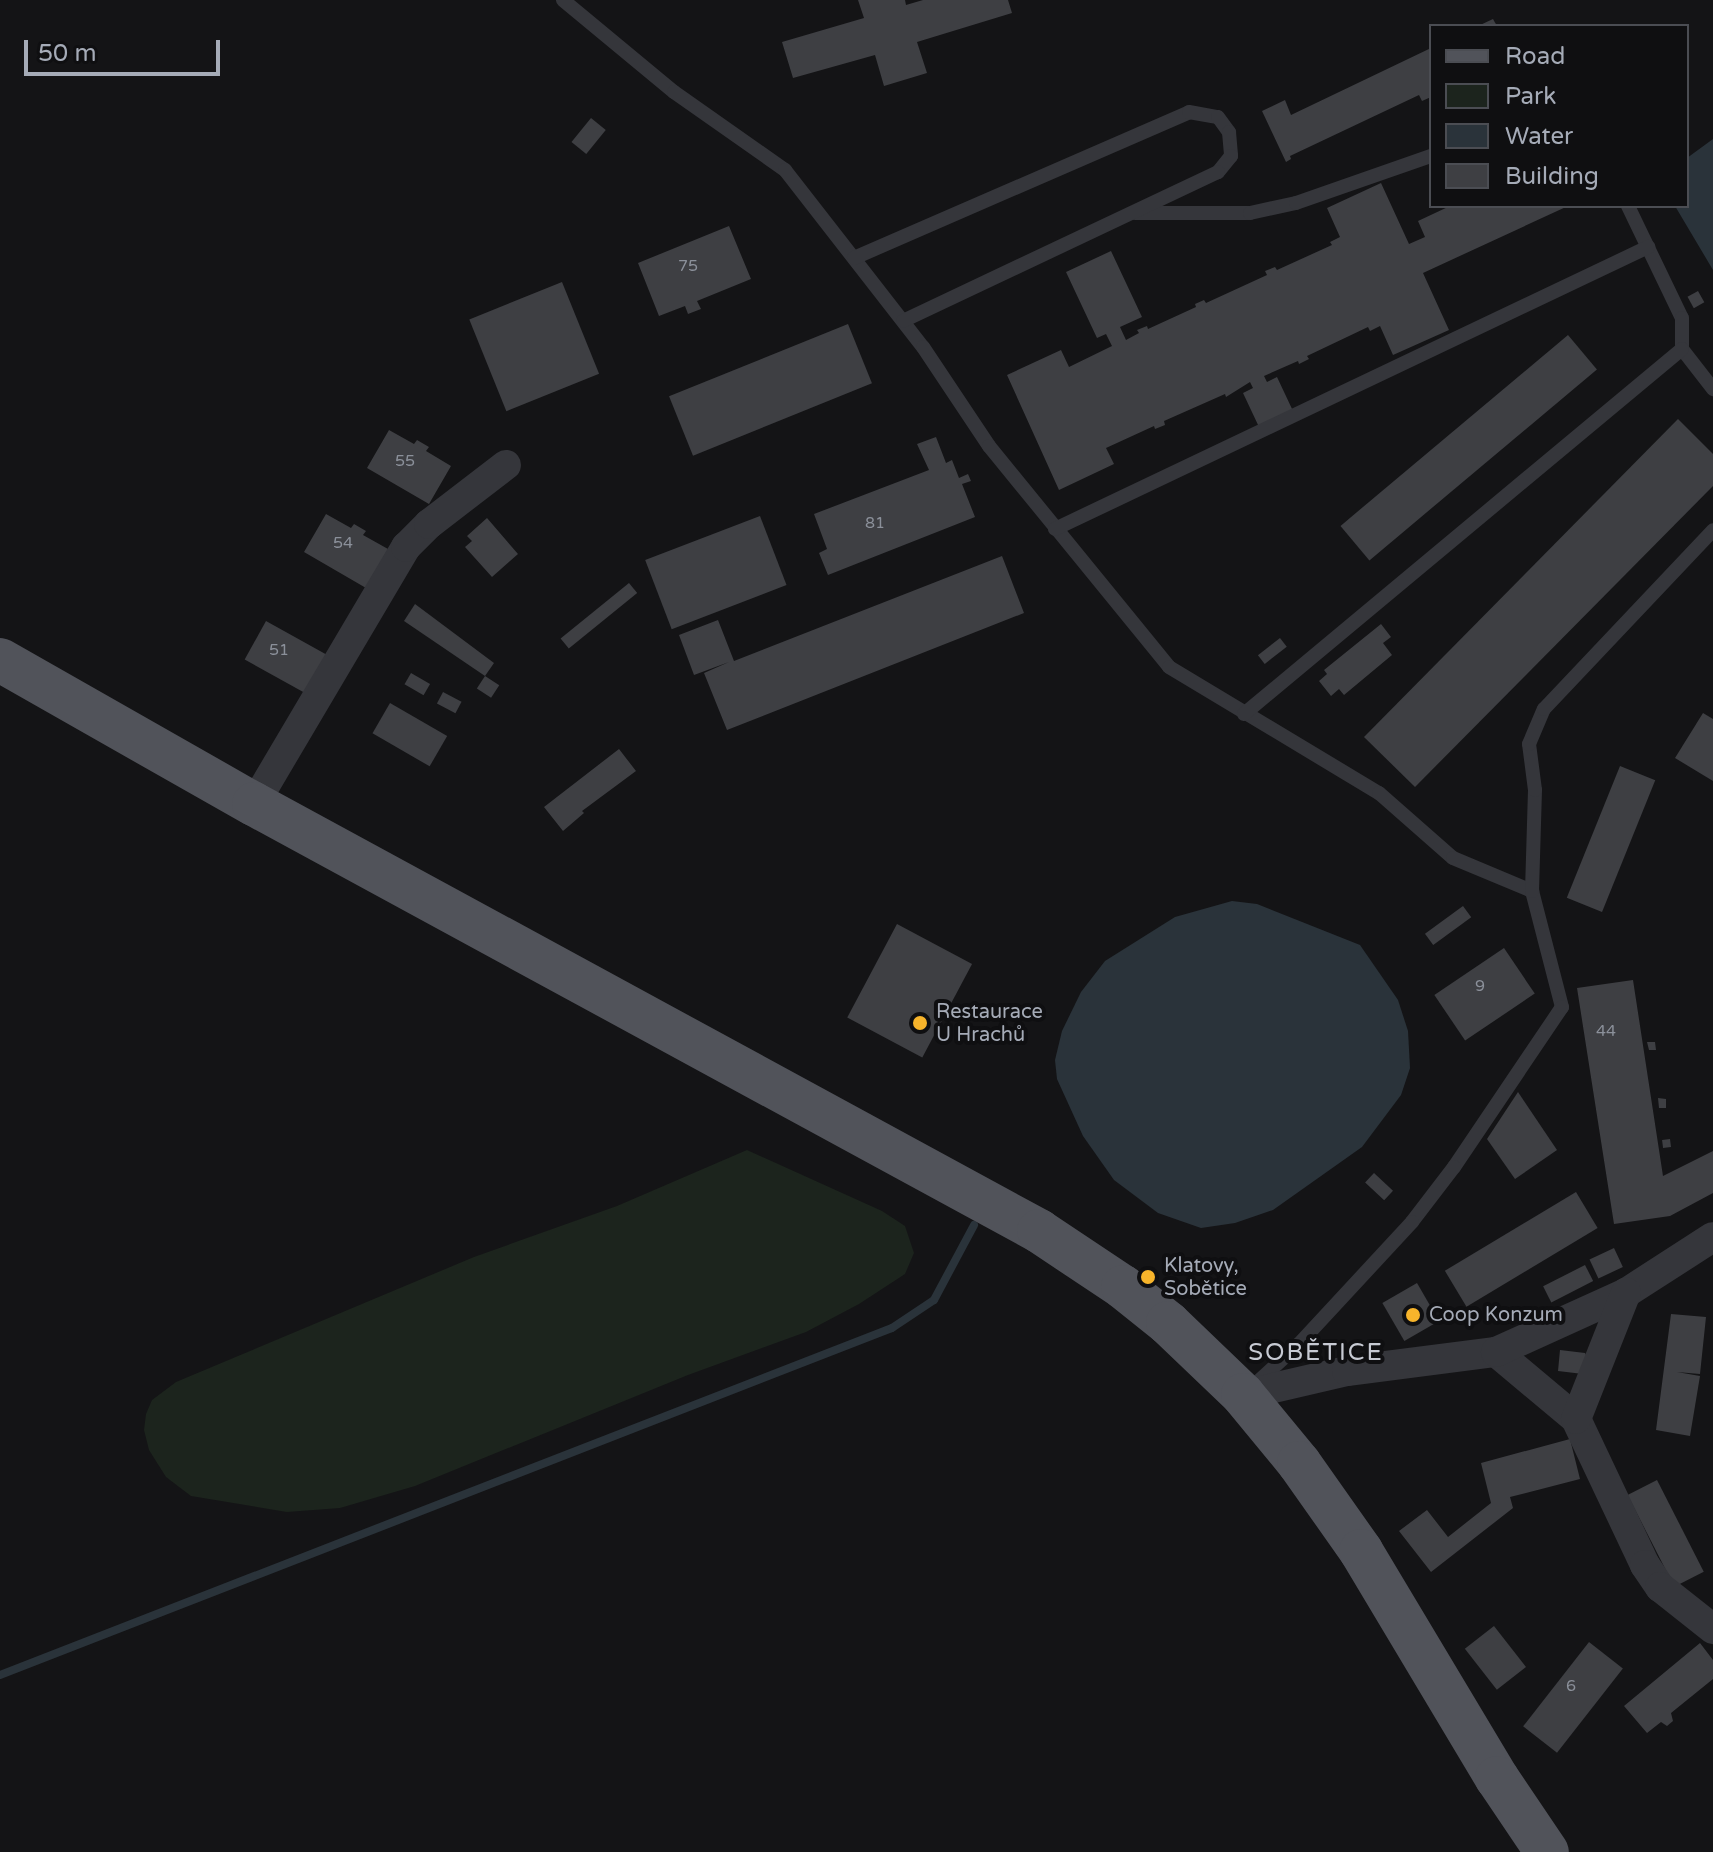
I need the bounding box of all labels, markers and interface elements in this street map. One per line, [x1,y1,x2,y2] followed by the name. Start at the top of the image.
[28,24,224,74] scale bar
[1429,24,1689,208] legend
[38,39,96,68] text: 50 m
[1505,42,1565,71] text: Road
[1505,82,1556,111] text: Park
[1505,122,1573,151] text: Water
[1505,162,1599,191] text: Building
[678,256,698,276] house number: 75
[395,451,415,471] house number: 55
[865,513,885,533] house number: 81
[333,533,353,553] house number: 54
[269,640,289,660] house number: 51
[1475,976,1485,996] house number: 9
[936,1000,1043,1047] place label: Restaurace U Hrachů
[911,1014,929,1032] marker: Restaurace U Hrachů
[1596,1021,1616,1041] house number: 44
[1164,1254,1247,1301] place label: Klatovy, Sobětice
[1139,1268,1157,1286] marker: Klatovy, Sobětice
[1429,1303,1563,1327] place label: Coop Konzum
[1404,1306,1422,1324] marker: Coop Konzum
[1248,1339,1384,1367] district label: SOBĚTICE
[1566,1676,1576,1696] house number: 6

